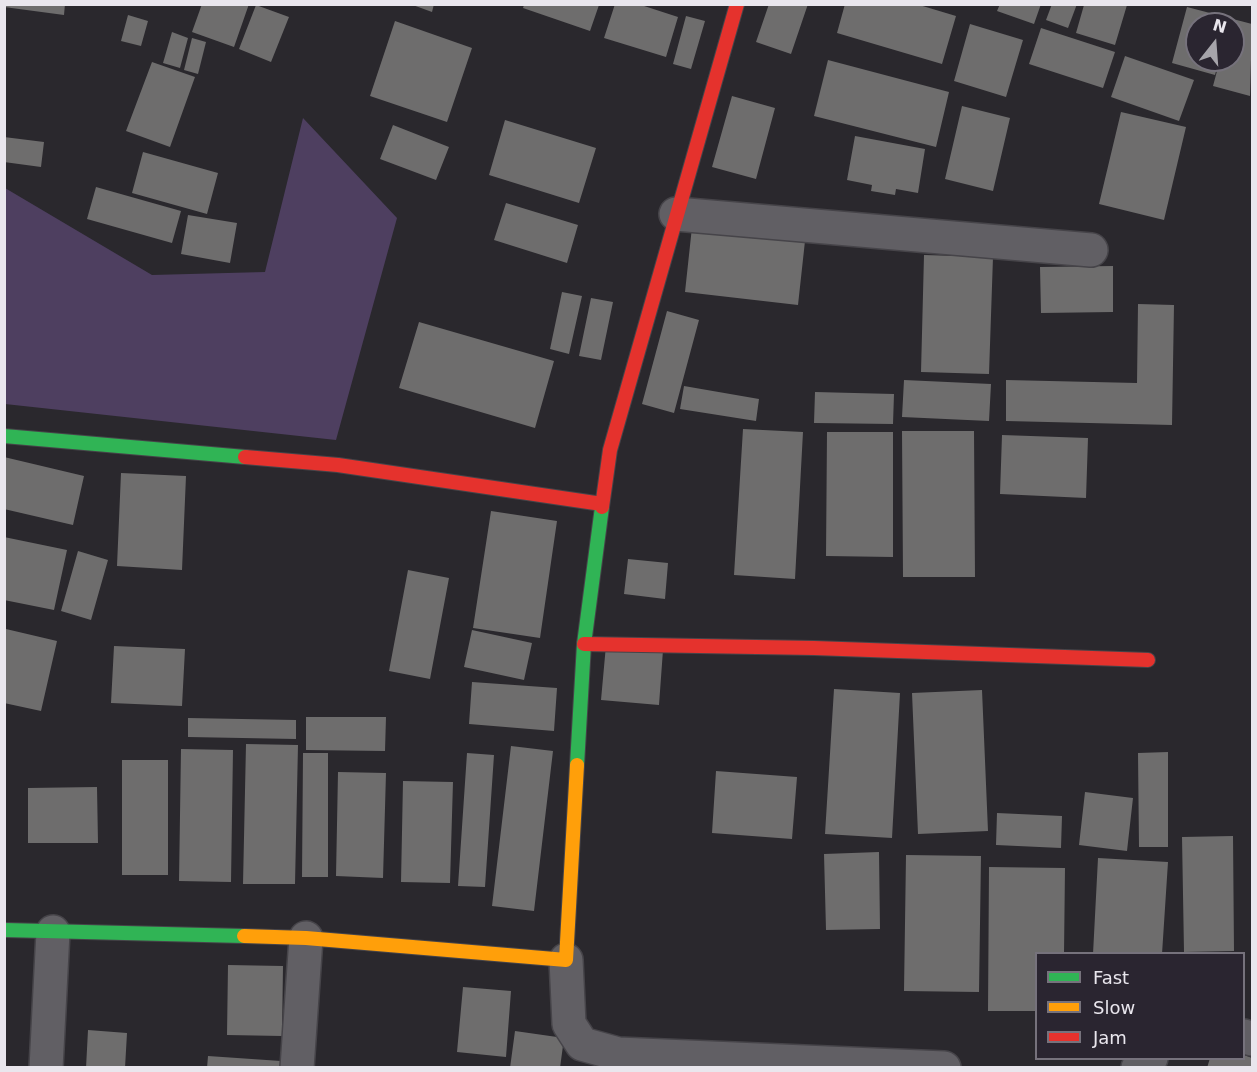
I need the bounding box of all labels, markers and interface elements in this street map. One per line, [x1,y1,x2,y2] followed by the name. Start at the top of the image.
[1185,12,1245,72] north arrow
[1211,15,1229,37] text: N
[1035,952,1245,1060] legend
[1093,967,1129,988] text: Fast
[1093,997,1135,1018] text: Slow
[1093,1027,1127,1048] text: Jam

